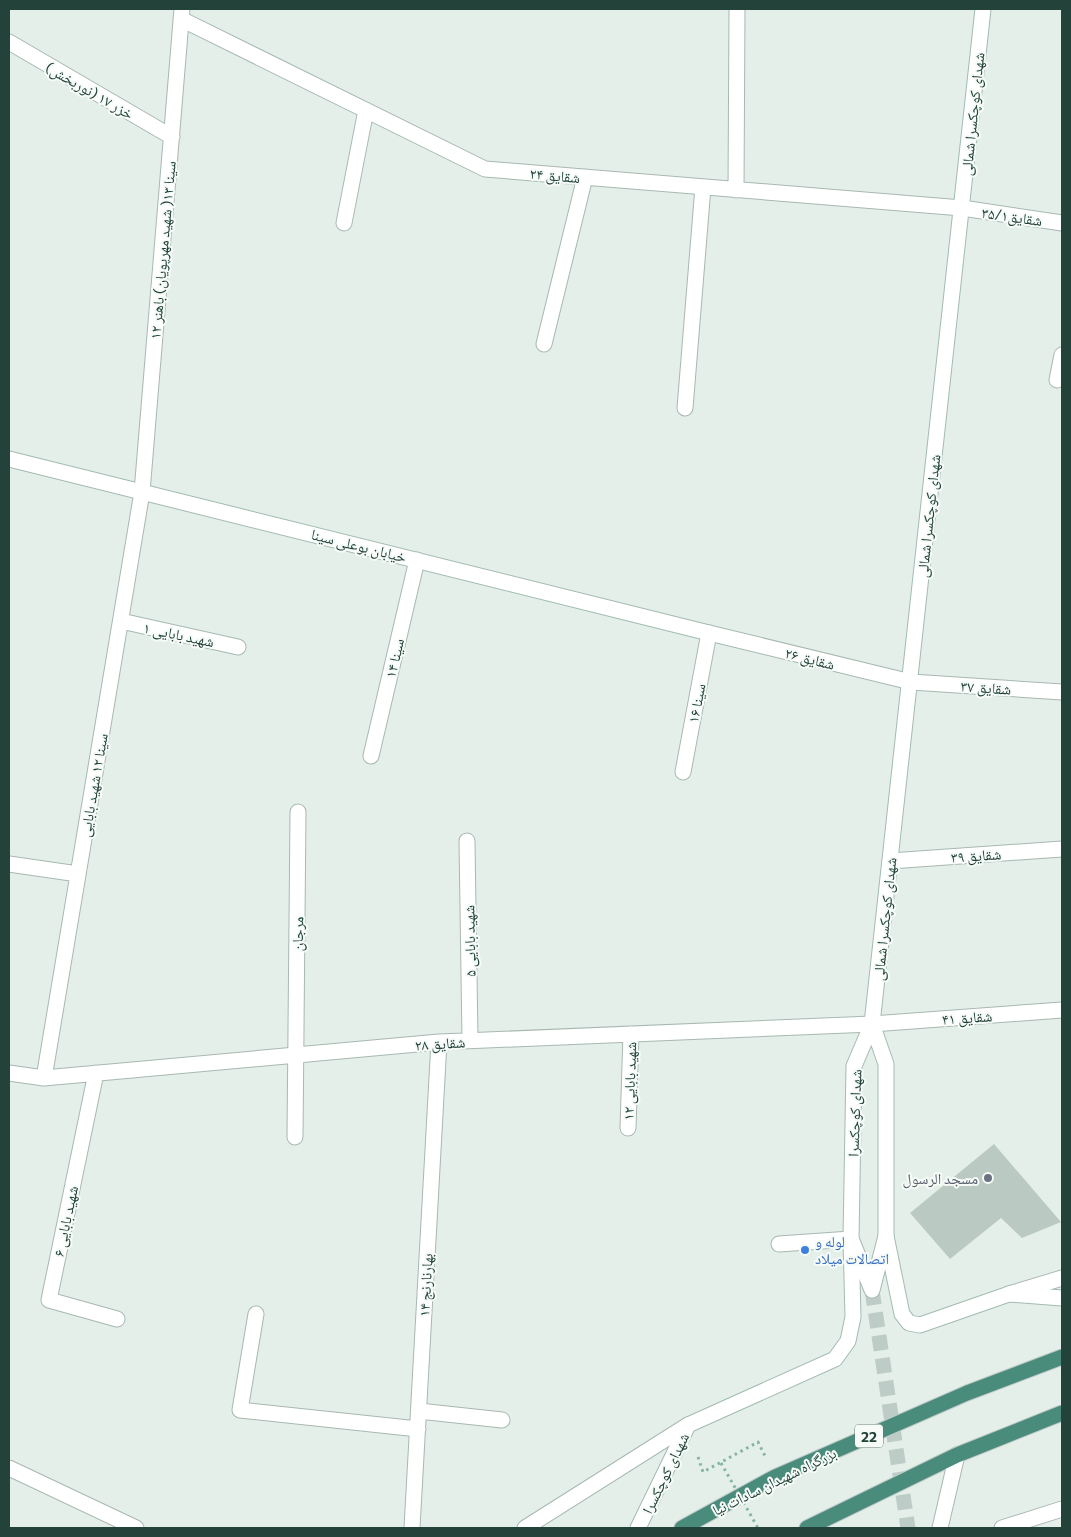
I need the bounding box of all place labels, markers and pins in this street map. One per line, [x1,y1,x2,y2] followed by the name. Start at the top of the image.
[903,1169,978,1189] place label: مسجد الرسول
[982,1172,994,1184] marker: مسجد الرسول
[815,1232,889,1267] place label: لوله و اتصالات میلاد
[799,1244,811,1256] marker: لوله و اتصالات میلاد

